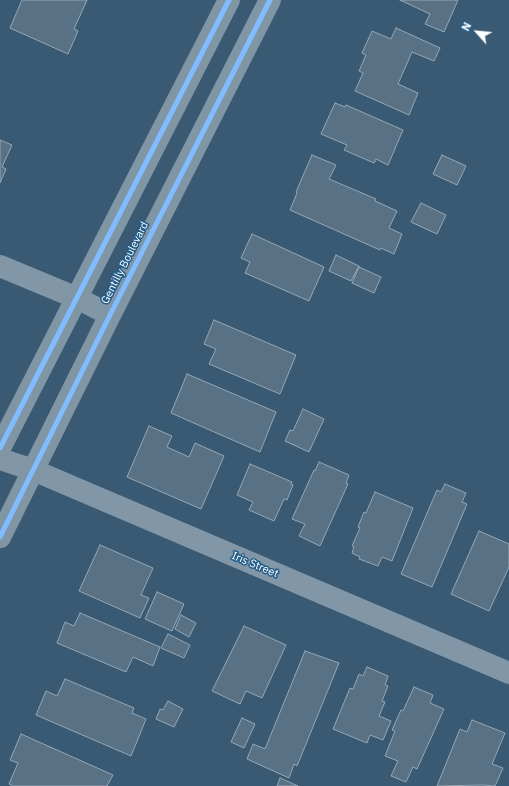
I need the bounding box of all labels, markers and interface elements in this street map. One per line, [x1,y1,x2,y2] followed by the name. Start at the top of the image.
[457,12,497,52] north arrow
[458,20,474,33] text: N
[99,220,151,306] street label: Gentilly Boulevard
[230,549,280,581] street label: Iris Street

